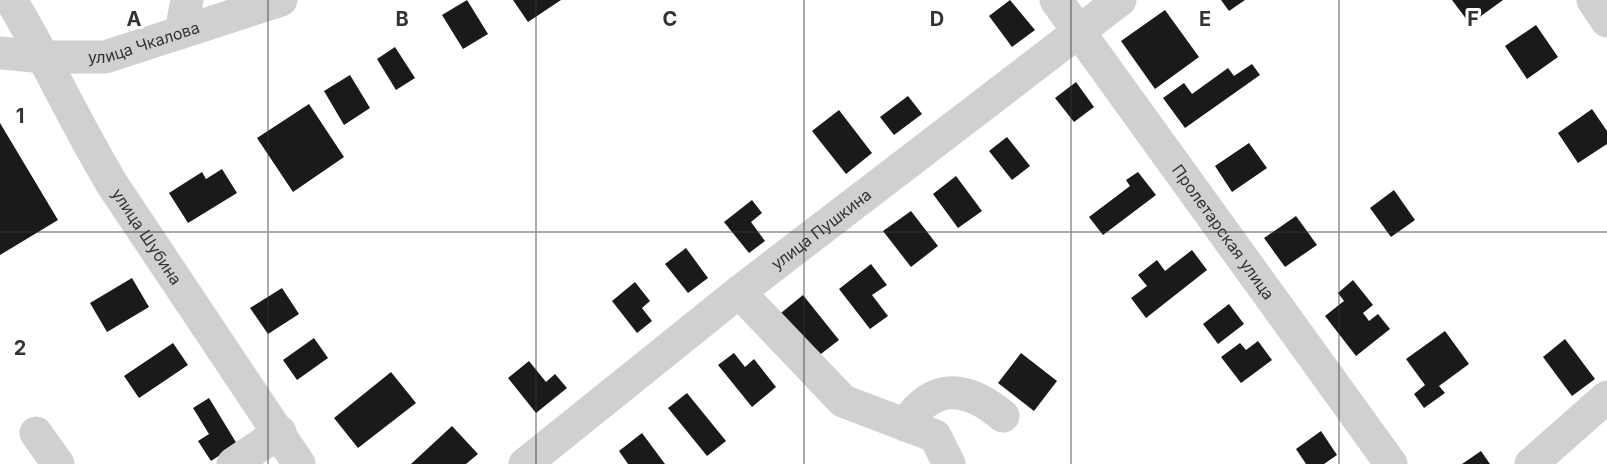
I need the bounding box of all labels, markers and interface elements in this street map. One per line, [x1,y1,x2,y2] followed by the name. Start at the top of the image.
[127,7,142,31] text: A
[395,7,409,31] text: B
[663,7,677,31] text: C
[930,7,944,31] text: D
[1199,7,1211,31] text: E
[1467,7,1479,31] text: F
[88,17,202,67] street label: улица Чкалова
[16,104,24,128] text: 1
[1168,160,1279,303] street label: Пролетарская улица
[108,184,186,288] street label: улица Шубина
[767,184,875,274] street label: улица Пушкина
[14,336,26,360] text: 2

